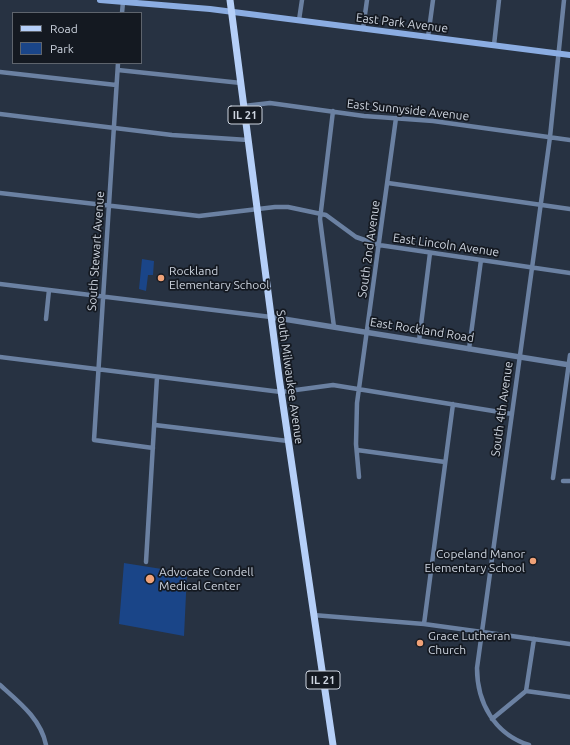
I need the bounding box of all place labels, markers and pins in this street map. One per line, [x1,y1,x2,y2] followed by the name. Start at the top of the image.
[169,264,269,292] place label: Rockland Elementary School
[156,273,166,283] marker: Rockland Elementary School
[425,547,525,575] place label: Copeland Manor Elementary School
[528,556,538,566] marker: Copeland Manor Elementary School
[159,565,254,593] place label: Advocate Condell Medical Center
[144,573,156,585] marker: Advocate Condell Medical Center
[428,629,510,657] place label: Grace Lutheran Church
[415,638,425,648] marker: Grace Lutheran Church

